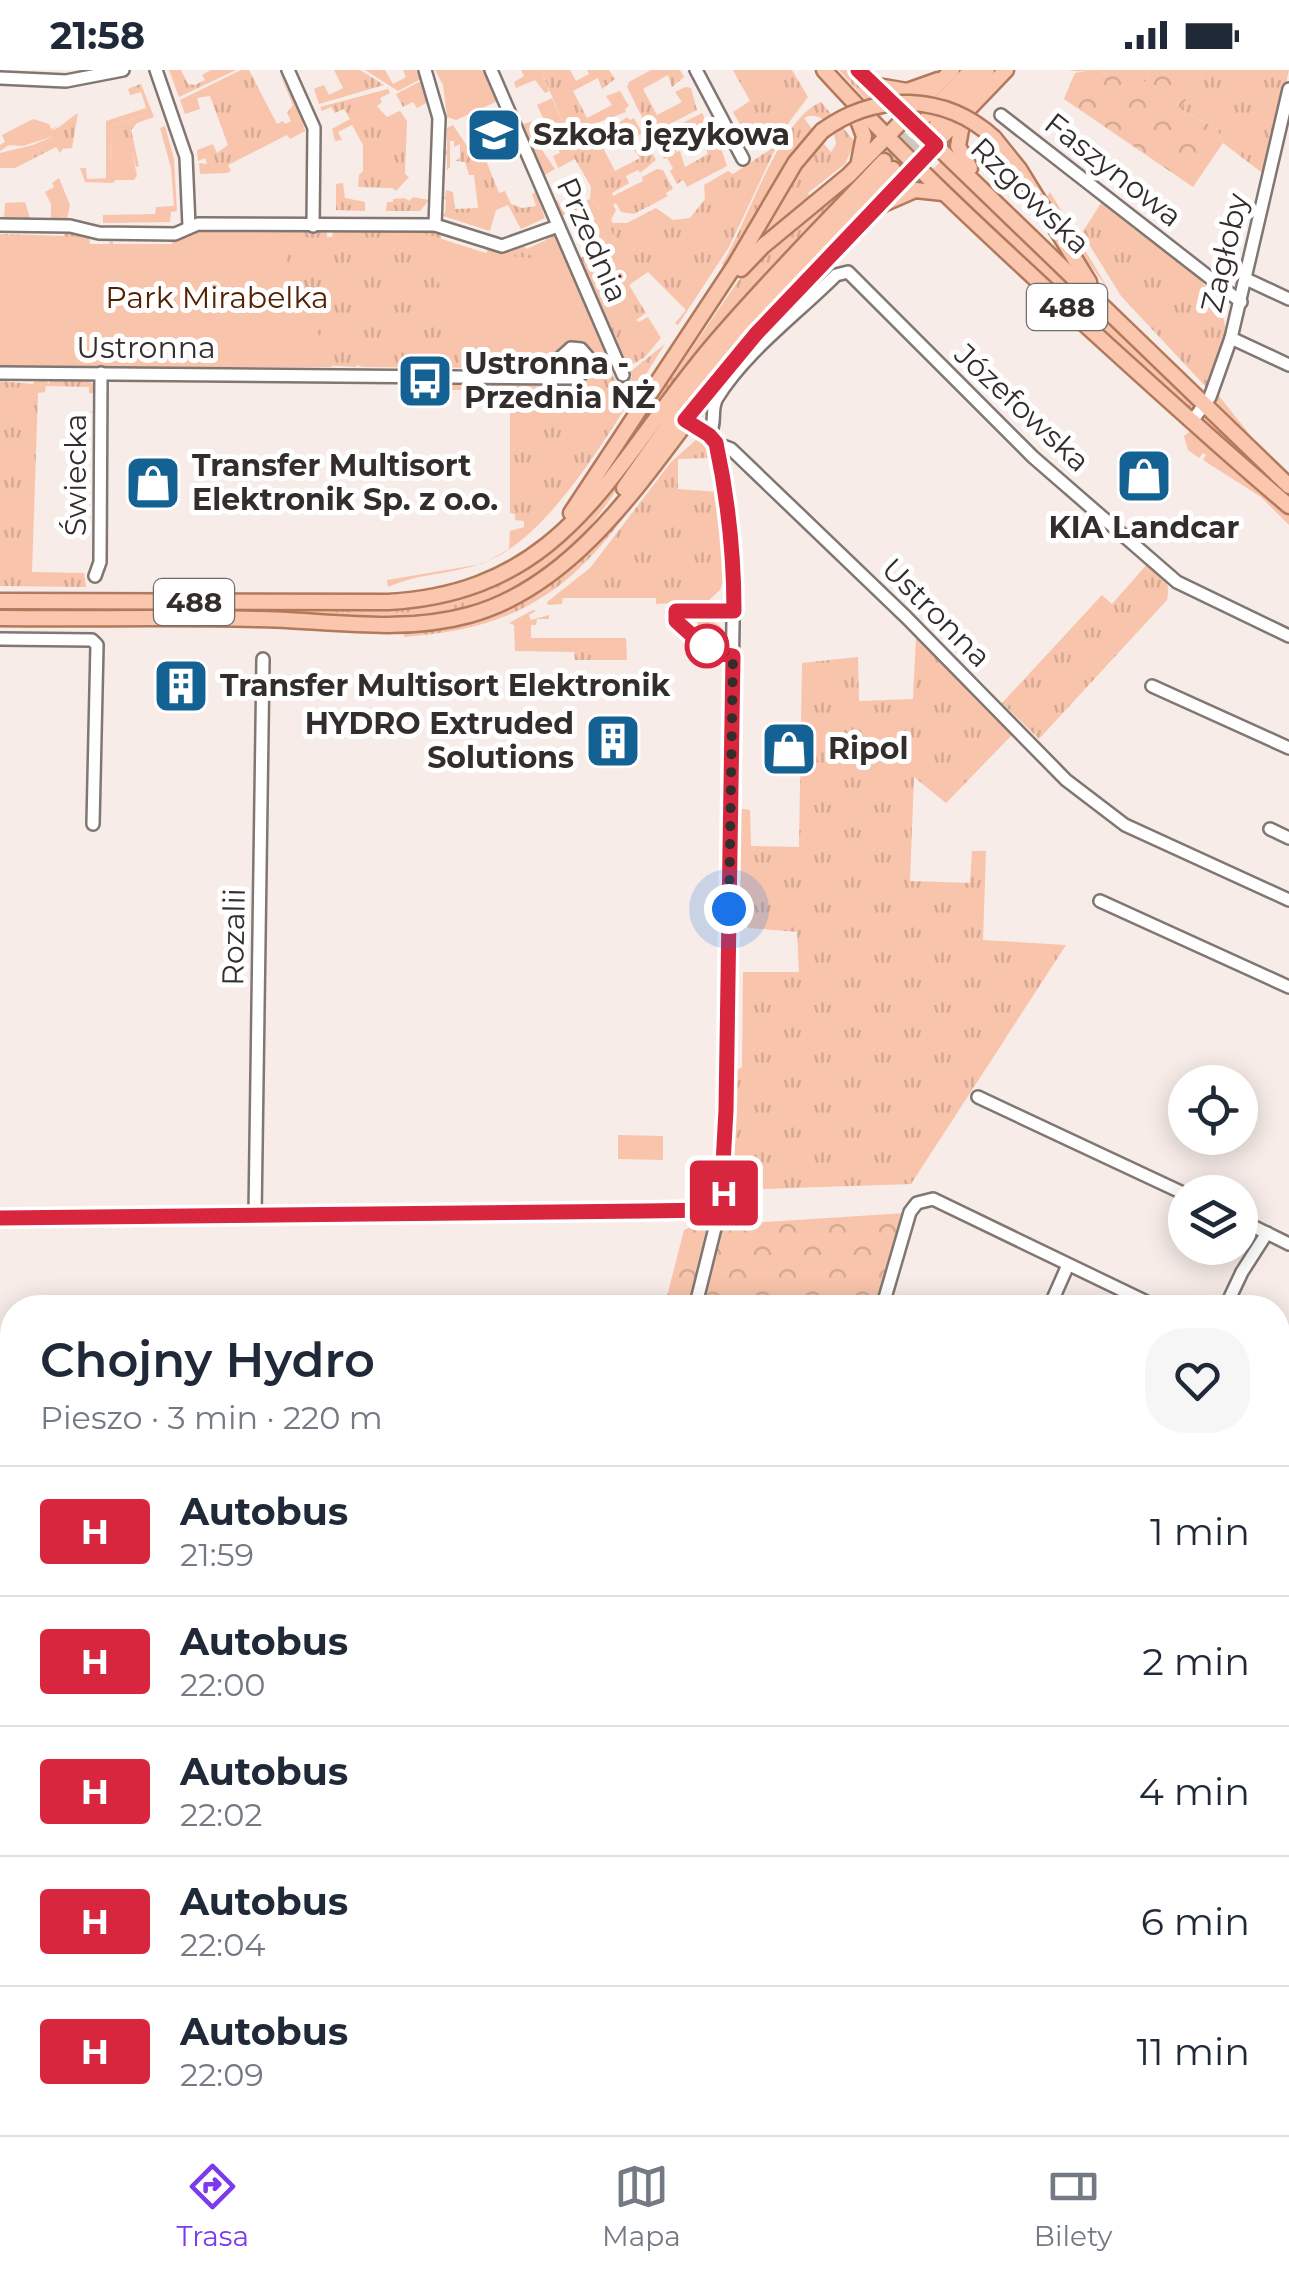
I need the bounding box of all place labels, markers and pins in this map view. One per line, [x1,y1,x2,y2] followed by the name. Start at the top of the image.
[464,105,524,165] school or university icon: Szkoła językowa
[533,116,790,153] place label: Szkoła językowa
[464,345,656,416] place label: Ustronna - Przednia NŻ
[395,351,455,411] bus stop icon: Ustronna - Przednia NŻ
[1114,446,1174,506] shop icon: KIA Landcar
[192,447,498,518] place label: Transfer Multisort Elektronik Sp. z o.o.
[123,453,183,513] shop icon: Transfer Multisort Elektronik Sp. z o.o.
[1048,509,1240,546] place label: KIA Landcar
[686,625,728,667] unlabelled marker
[151,656,211,716] building icon: Transfer Multisort Elektronik
[220,667,671,704] place label: Transfer Multisort Elektronik
[305,705,574,776] place label: HYDRO Extruded Solutions
[583,711,643,771] building icon: HYDRO Extruded Solutions
[759,719,819,779] shop icon: Ripol
[828,730,908,767] place label: Ripol

